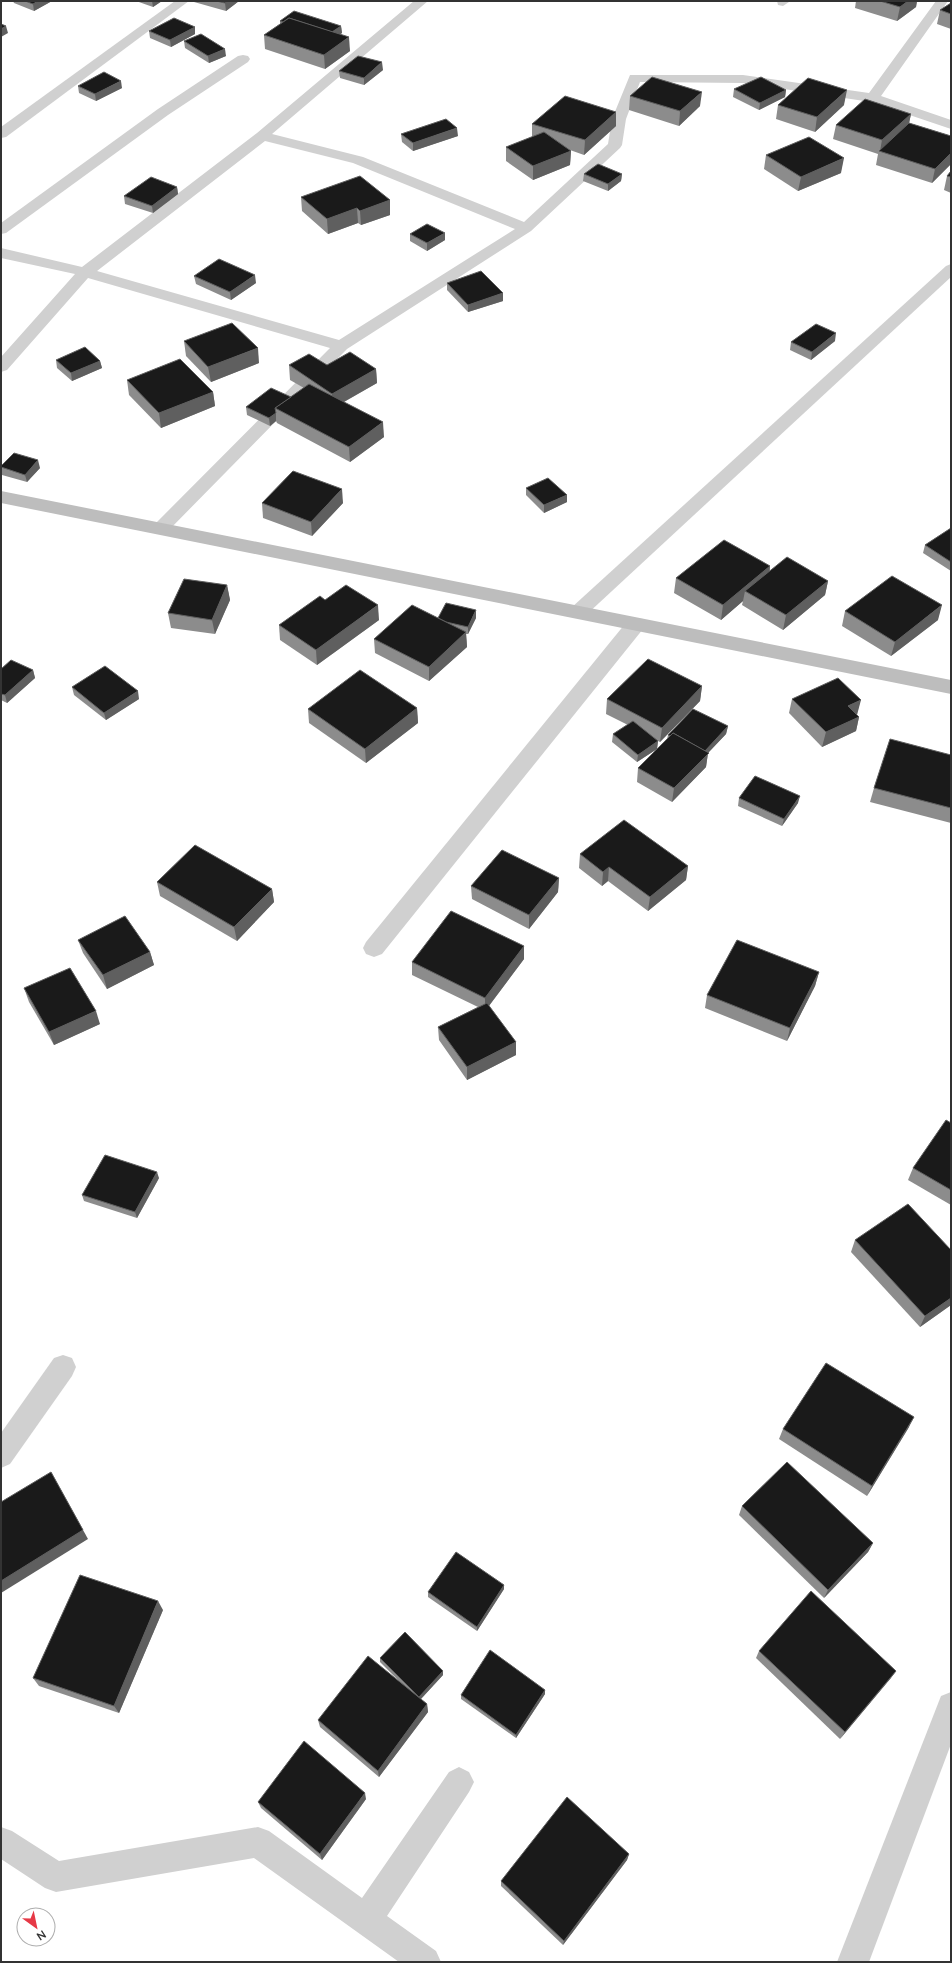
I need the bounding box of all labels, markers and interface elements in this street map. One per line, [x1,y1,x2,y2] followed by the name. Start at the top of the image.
[16,1907,56,1947] north arrow
[35,1928,49,1944] text: N

